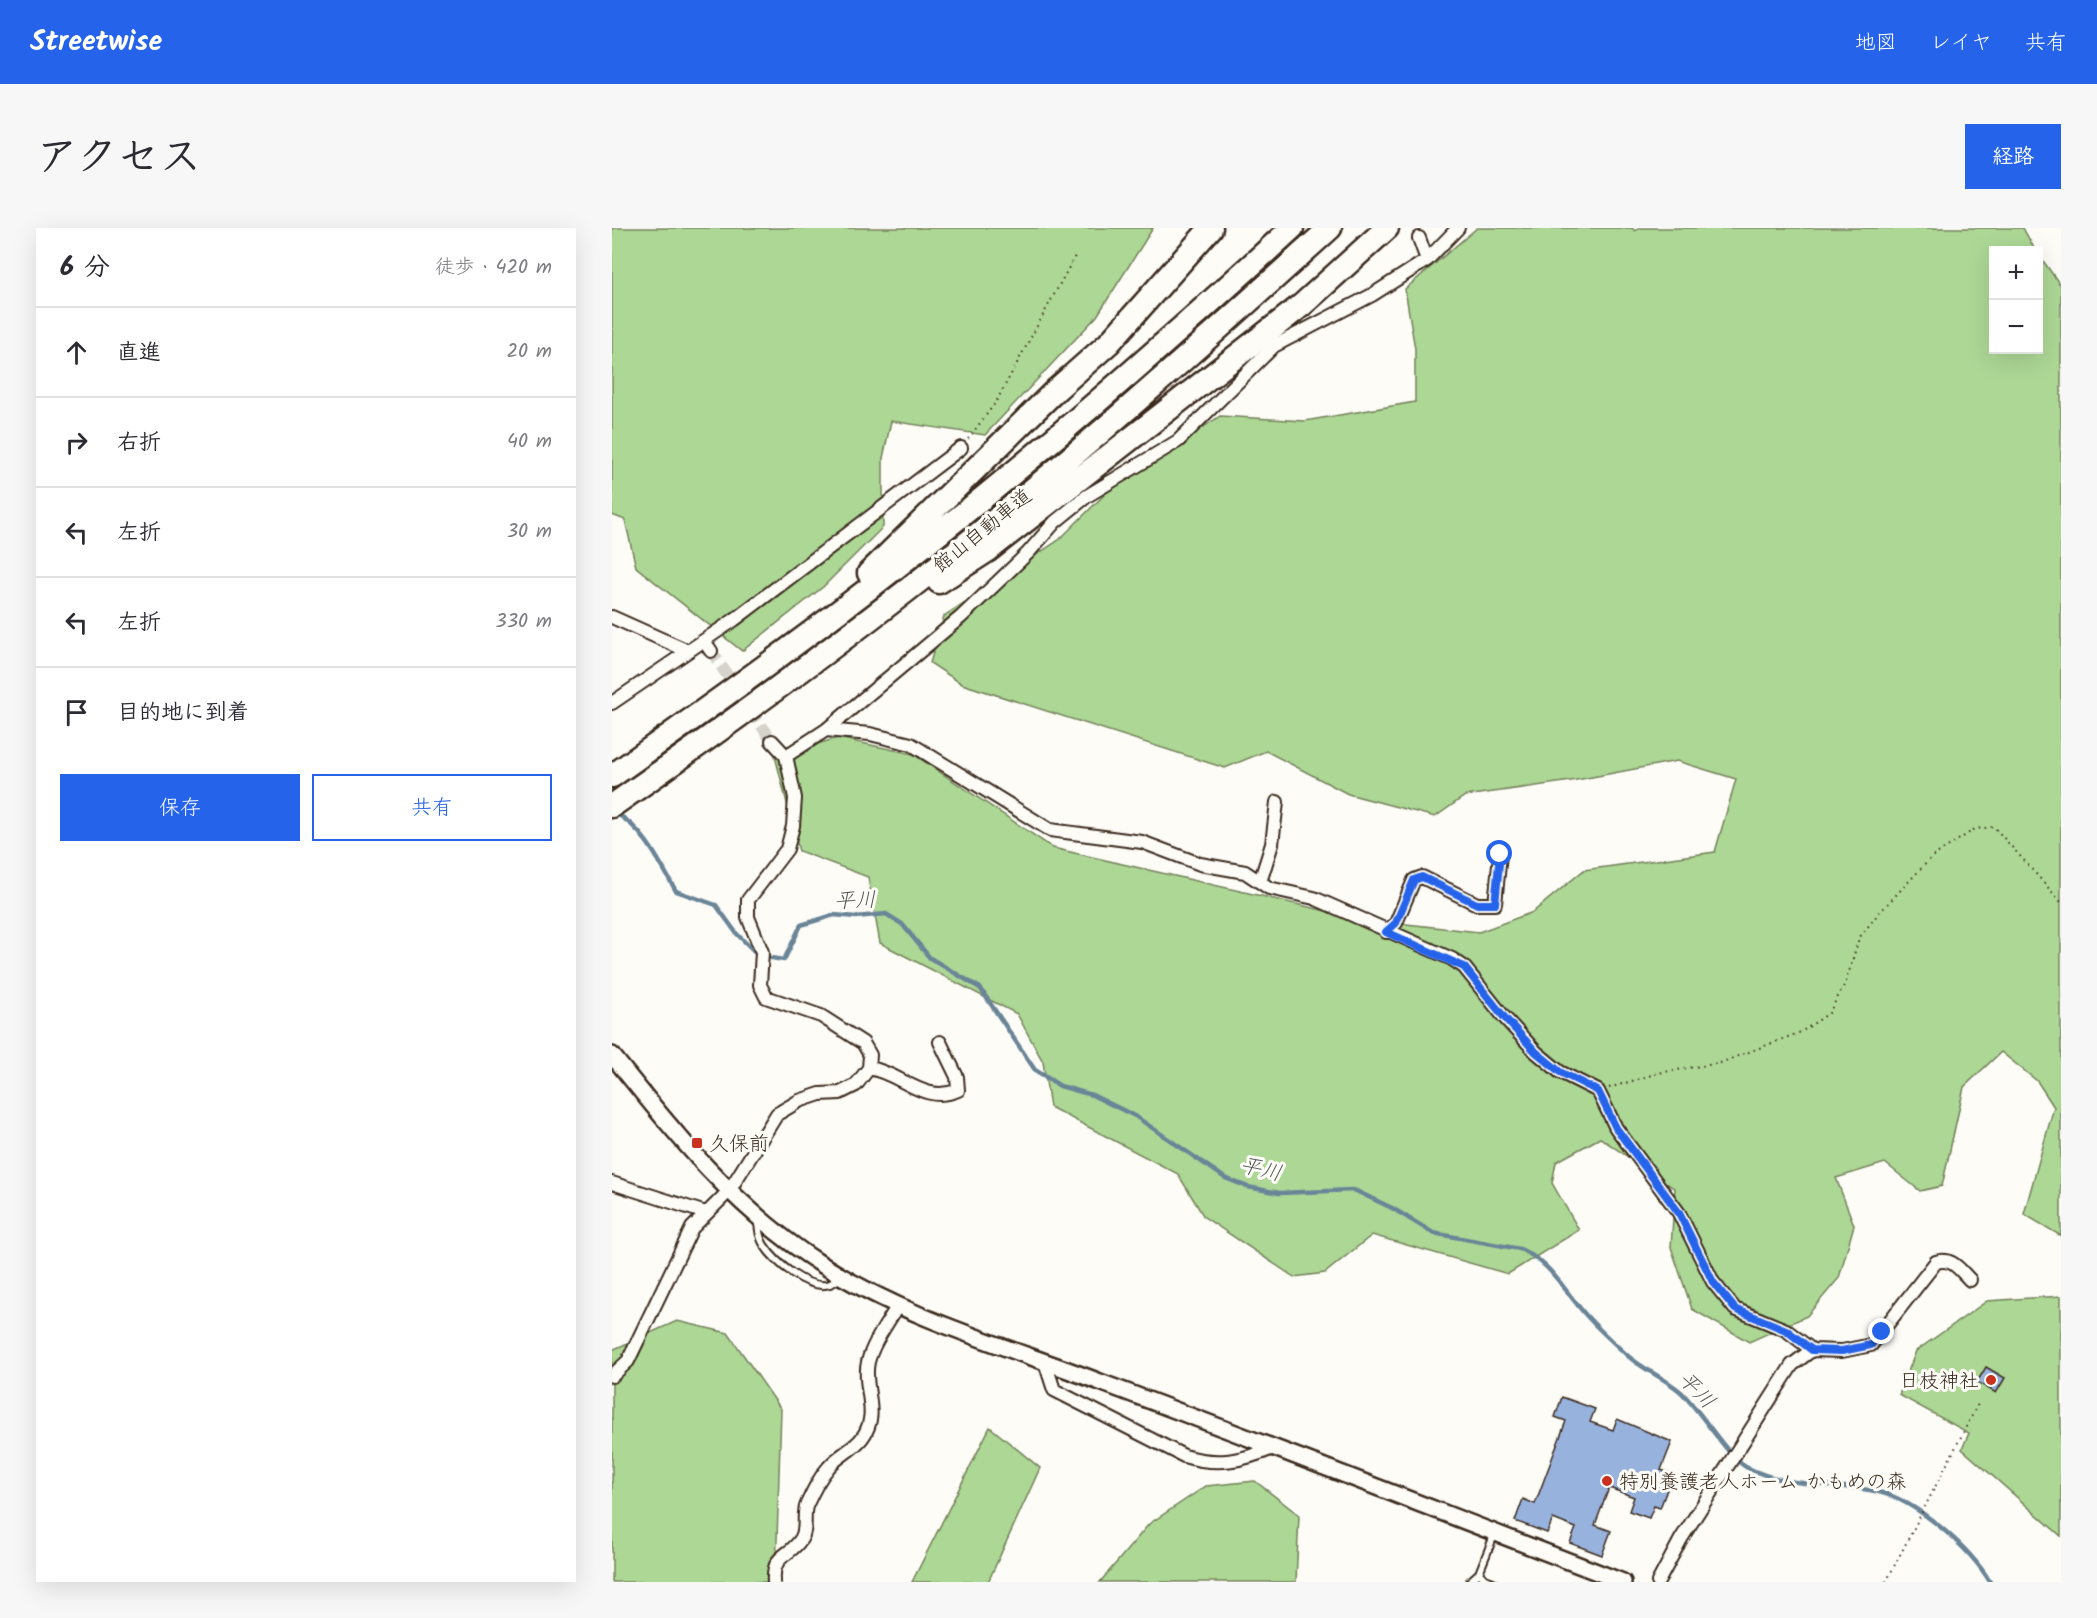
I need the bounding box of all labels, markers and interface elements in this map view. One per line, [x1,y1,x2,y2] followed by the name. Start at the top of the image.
[30,20,162,65] text: Streetwise
[1855,27,1897,60] text: 地図
[1930,27,1992,60] text: レイヤ
[2025,27,2067,60] text: 共有
[1965,124,2061,189] button: 経路
[36,125,201,192] text: アクセス
[1989,246,2043,354] map controls
[1989,246,2043,300] button: +
[60,247,110,289] text: 6 分
[435,252,552,284] text: 徒歩 · 420 m
[1989,300,2043,354] button: −
[60,336,93,369] icon: ahead
[117,336,161,371] text: 直進
[506,336,552,368] text: 20 m
[60,426,93,459] icon: right
[117,426,161,461] text: 右折
[507,426,552,458] text: 40 m
[927,481,1040,582] street label: 館山自動車道
[60,516,93,549] icon: left
[117,516,161,551] text: 左折
[507,516,552,548] text: 30 m
[60,606,93,639] icon: left
[117,606,161,641] text: 左折
[495,606,552,638] text: 330 m
[60,696,93,729] icon: arrive
[117,696,249,731] text: 目的地に到着
[60,774,300,841] button: 保存
[312,774,552,841] button: 共有
[1486,840,1512,866] route start
[833,884,877,919] water label: 平川
[709,1129,769,1161] place label: 久保前
[690,1136,704,1150] marker: 久保前
[1236,1150,1285,1191] water label: 平川
[1868,1318,1894,1344] route end
[1669,1365,1722,1418] water label: 平川
[1899,1366,1979,1398] place label: 日枝神社
[1984,1373,1998,1387] marker: 日枝神社
[1619,1467,1906,1499] place label: 特別養護老人ホーム かもめの森
[1600,1474,1614,1488] marker: 特別養護老人ホーム かもめの森

